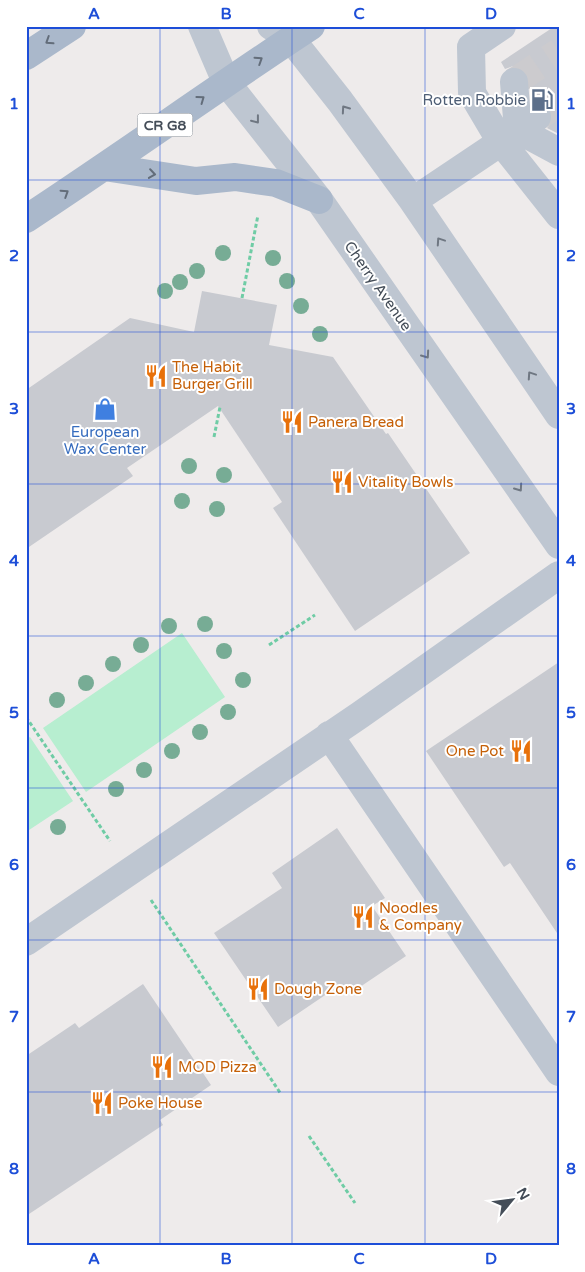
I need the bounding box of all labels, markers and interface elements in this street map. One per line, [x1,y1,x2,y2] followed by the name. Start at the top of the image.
[88,4,100,24] text: A
[220,4,232,24] text: B
[353,4,365,24] text: C
[485,4,497,24] text: D
[45,35,55,44] one-way arrow
[253,57,262,67] one-way arrow
[529,87,555,113] fuel station icon: Rotten Robbie
[422,91,526,109] place label: Rotten Robbie
[9,94,19,114] text: 1
[566,94,576,114] text: 1
[195,96,205,105] one-way arrow
[342,105,351,114] one-way arrow
[138,114,192,136] road number: CR G8
[251,114,259,123] one-way arrow
[148,169,157,179] one-way arrow
[59,190,69,199] one-way arrow
[437,237,446,246] one-way arrow
[340,238,416,334] street label: Cherry Avenue
[9,246,19,266] text: 2
[566,246,576,266] text: 2
[420,349,429,359] one-way arrow
[172,358,253,393] place label: The Habit Burger Grill
[143,363,169,389] restaurant icon: The Habit Burger Grill
[528,371,537,381] one-way arrow
[92,396,118,422] shop icon: European Wax Center
[9,399,19,419] text: 3
[566,399,576,419] text: 3
[279,409,305,435] restaurant icon: Panera Bread
[308,413,404,431] place label: Panera Bread
[64,423,146,458] place label: European Wax Center
[329,469,355,495] restaurant icon: Vitality Bowls
[358,473,453,491] place label: Vitality Bowls
[513,482,522,492] one-way arrow
[9,551,19,571] text: 4
[566,551,576,571] text: 4
[9,703,19,723] text: 5
[566,703,576,723] text: 5
[508,738,534,764] restaurant icon: One Pot
[446,742,504,760] place label: One Pot
[9,855,19,875] text: 6
[566,855,576,875] text: 6
[379,899,462,934] place label: Noodles & Company
[350,904,376,930] restaurant icon: Noodles & Company
[245,976,271,1002] restaurant icon: Dough Zone
[274,980,362,998] place label: Dough Zone
[9,1007,19,1027] text: 7
[566,1007,576,1027] text: 7
[149,1054,175,1080] restaurant icon: MOD Pizza
[178,1058,257,1076] place label: MOD Pizza
[89,1090,115,1116] restaurant icon: Poke House
[118,1094,202,1112] place label: Poke House
[9,1159,19,1179] text: 8
[566,1159,576,1179] text: 8
[488,1174,538,1224] north arrow
[513,1185,533,1203] text: N
[88,1249,100,1269] text: A
[220,1249,232,1269] text: B
[353,1249,365,1269] text: C
[485,1249,497,1269] text: D

